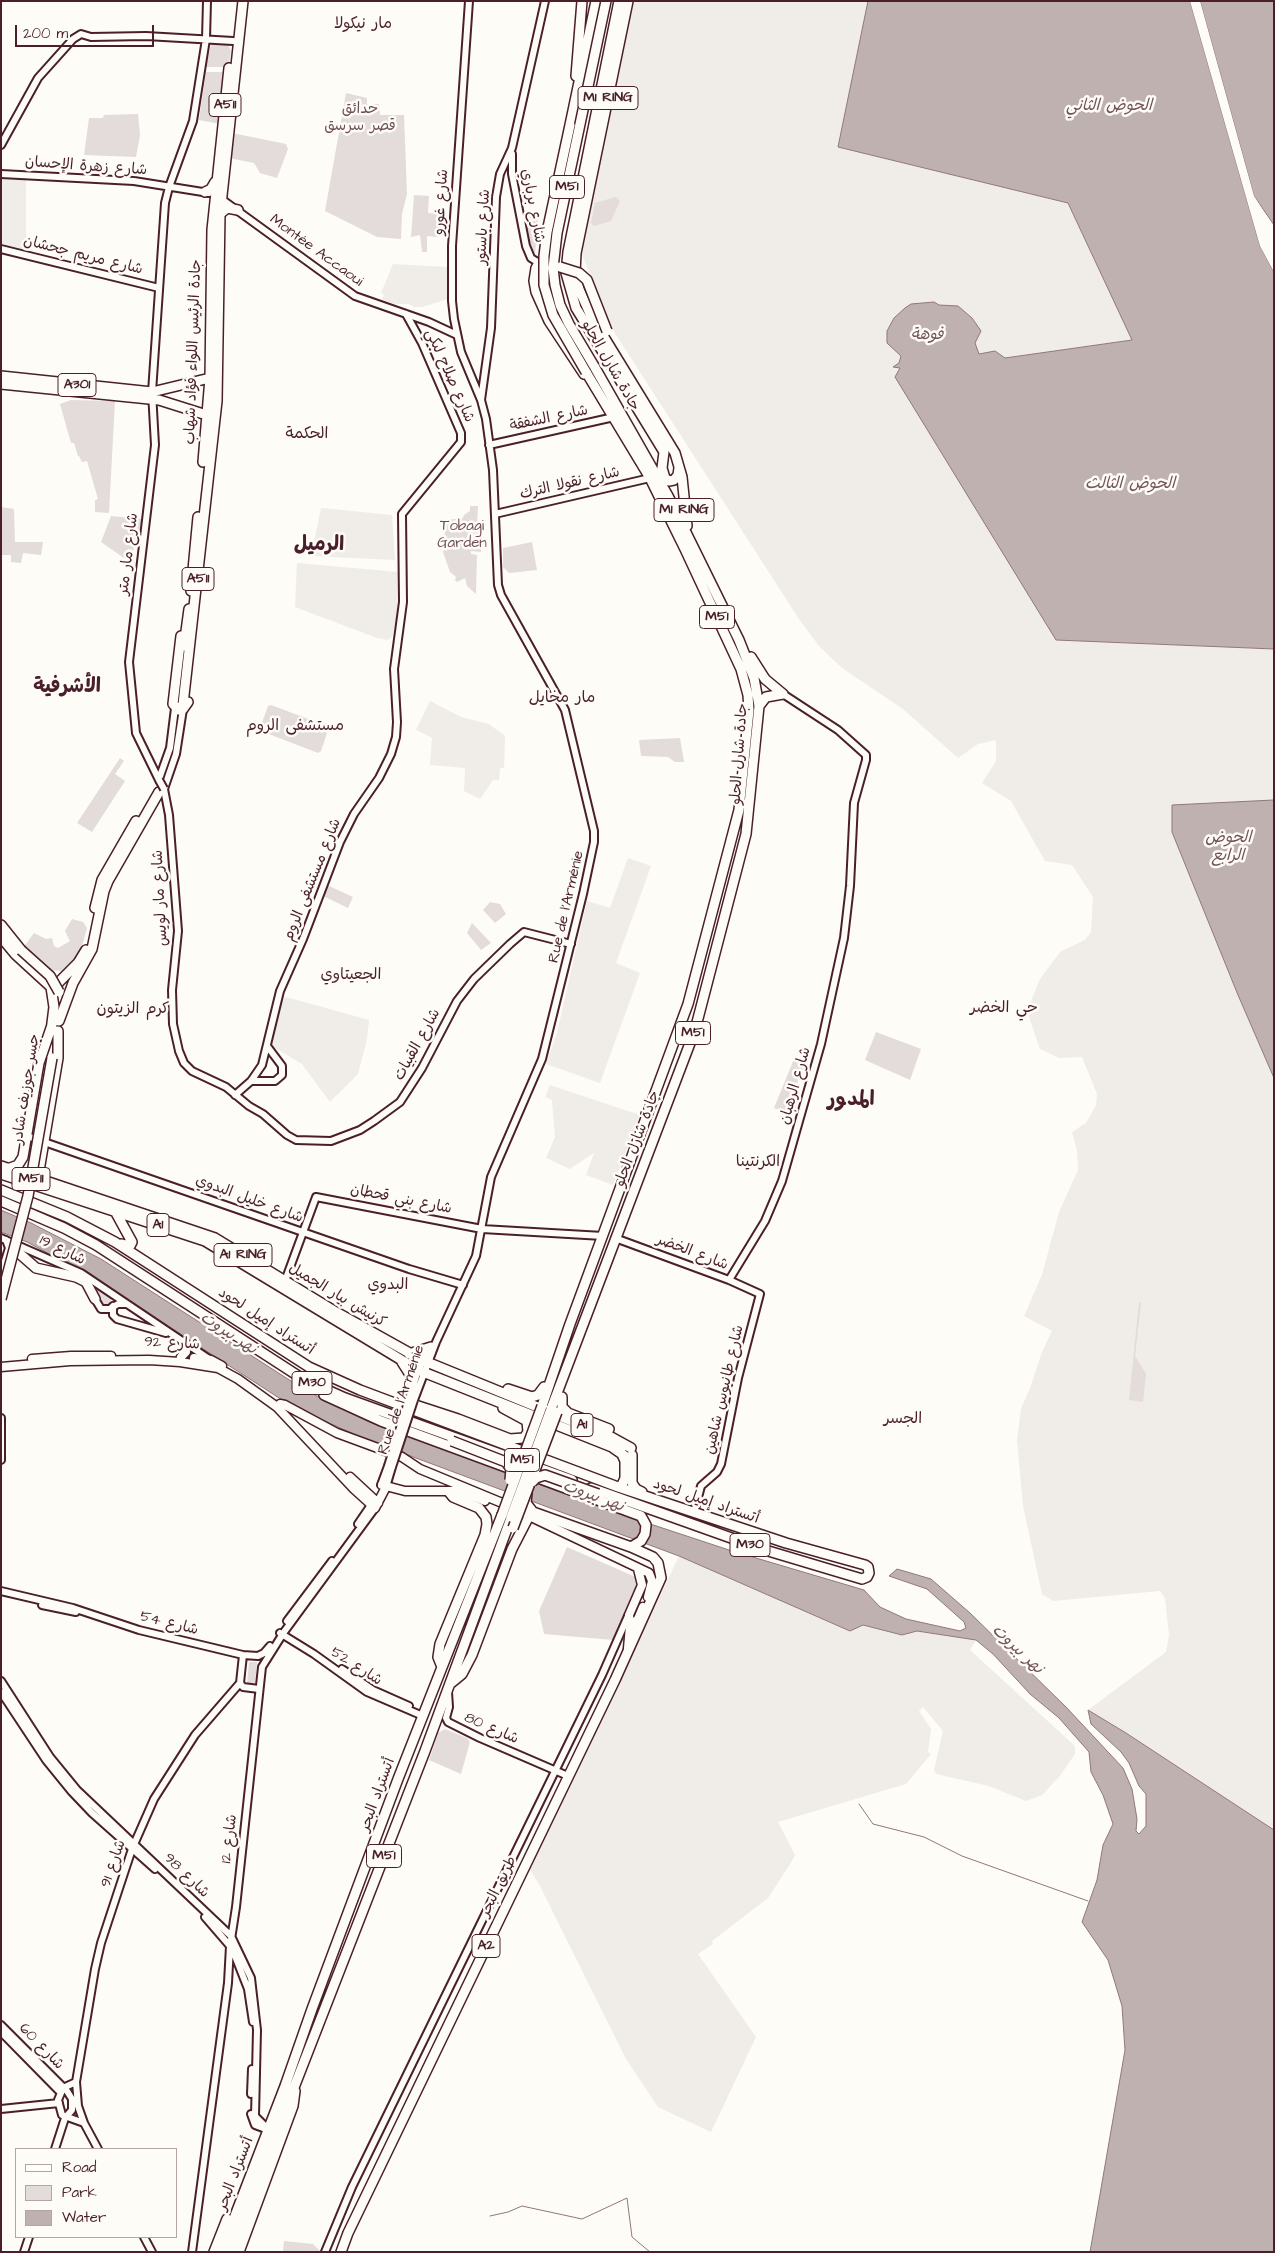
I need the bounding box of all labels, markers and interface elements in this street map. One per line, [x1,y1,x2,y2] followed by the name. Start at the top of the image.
[18,15,156,47] scale bar
[334,15,392,35] district label: مار نيكولا
[23,23,68,44] text: 200 m
[578,86,638,110] road number: M1 RING
[209,94,241,116] road number: A511
[1066,97,1152,117] water label: الحوض الثاني
[324,101,396,136] park label: حدائق قصر سرسق
[24,154,148,180] street label: شارع زهرة الإحسان
[516,167,548,245] street label: شارع برباري
[431,168,453,236] street label: شارع غورو
[550,176,584,198] road number: M51
[473,189,495,265] street label: شارع باستور
[266,211,366,291] street label: Montée Accaoui
[21,232,145,280] street label: شارع مريم جحشان
[182,259,206,445] street label: جادة الرئيس اللواء فؤاد شهاب
[577,317,643,415] street label: جادة شارل الحلو
[911,326,943,346] water label: فوهة
[420,327,478,425] street label: شارع صلاح لبكي
[58,374,96,396] road number: A301
[508,402,590,436] street label: شارع الشفقة
[285,425,329,445] district label: الحكمة
[518,464,622,504] street label: شارع نقولا الترك
[1085,475,1175,495] water label: الحوض الثالث
[654,498,714,522] road number: M1 RING
[115,512,143,596] street label: شارع مار متر
[437,518,487,553] park label: Tobagi Garden
[294,534,344,558] district label: الرميل
[182,568,214,590] road number: A511
[700,606,734,628] road number: M51
[33,676,101,700] district label: الأشرفية
[529,689,595,709] district label: مار مخايل
[727,703,753,805] street label: جادة شارل الحلو
[246,717,344,737] district label: مستشفى الروم
[280,816,346,944] street label: شارع مستشفى الروم
[1205,829,1251,867] water label: الحوض الرابع
[149,849,173,947] street label: شارع مار لويس
[545,849,589,965] street label: Rue de l'Arménie
[321,966,381,986] district label: الجعيتاوي
[970,999,1038,1019] district label: حي الخضر
[97,1000,169,1020] district label: كرم الزيتون
[391,1006,445,1084] street label: شارع القبيات
[676,1021,710,1044] road number: M51
[9,1033,45,1145] street label: جسر جوزيف شادر
[776,1045,816,1127] street label: شارع الرهبان
[611,1088,665,1190] street label: جادة شارل الحلو
[827,1089,875,1113] district label: المدور
[736,1153,780,1173] district label: الكرنتينا
[12,1168,50,1190] road number: M511
[193,1172,305,1228] street label: شارع خليل البدوي
[349,1181,453,1219] street label: شارع بني قحطان
[147,1214,169,1236] road number: A1
[654,1231,730,1275] street label: شارع الخضر
[36,1232,88,1270] street label: شارع 19
[214,1244,272,1266] road number: A1 RING
[285,1260,389,1332] street label: كرنيش بيار الجميل
[368,1276,408,1296] district label: البدوي
[215,1284,317,1360] street label: أتستراد إميل لحود
[196,1309,260,1359] water label: نهر بيروت
[701,1324,749,1456] street label: شارع طانيوس شاهين
[144,1334,200,1354] street label: شارع 92
[375,1343,429,1457] street label: Rue de l'Arménie
[292,1372,332,1395] road number: M30
[884,1410,922,1430] district label: الجسر
[571,1414,593,1436] road number: A1
[504,1448,540,1472] road number: M51
[651,1475,761,1529] street label: أتستراد إميل لحود
[560,1477,626,1517] water label: نهر بيروت
[730,1534,770,1556] road number: M30
[138,1608,200,1640] street label: شارع 54
[987,1621,1047,1679] water label: نهر بيروت
[327,1644,385,1690] street label: شارع 52
[461,1709,521,1749] street label: شارع 80
[356,1756,400,1834] street label: أتستراد البحر
[218,1814,242,1864] street label: شارع 12
[98,1838,130,1890] street label: شارع 91
[366,1844,402,1868] road number: M51
[159,1850,213,1902] street label: شارع 98
[477,1854,521,1920] street label: طريق البحر
[472,1934,500,1958] road number: A2
[15,2020,67,2074] street label: شارع 60
[214,2135,258,2213] street label: أتستراد البحر
[15,2148,178,2238] legend
[62,2157,96,2178] text: Road
[62,2182,97,2203] text: Park
[62,2207,106,2228] text: Water

